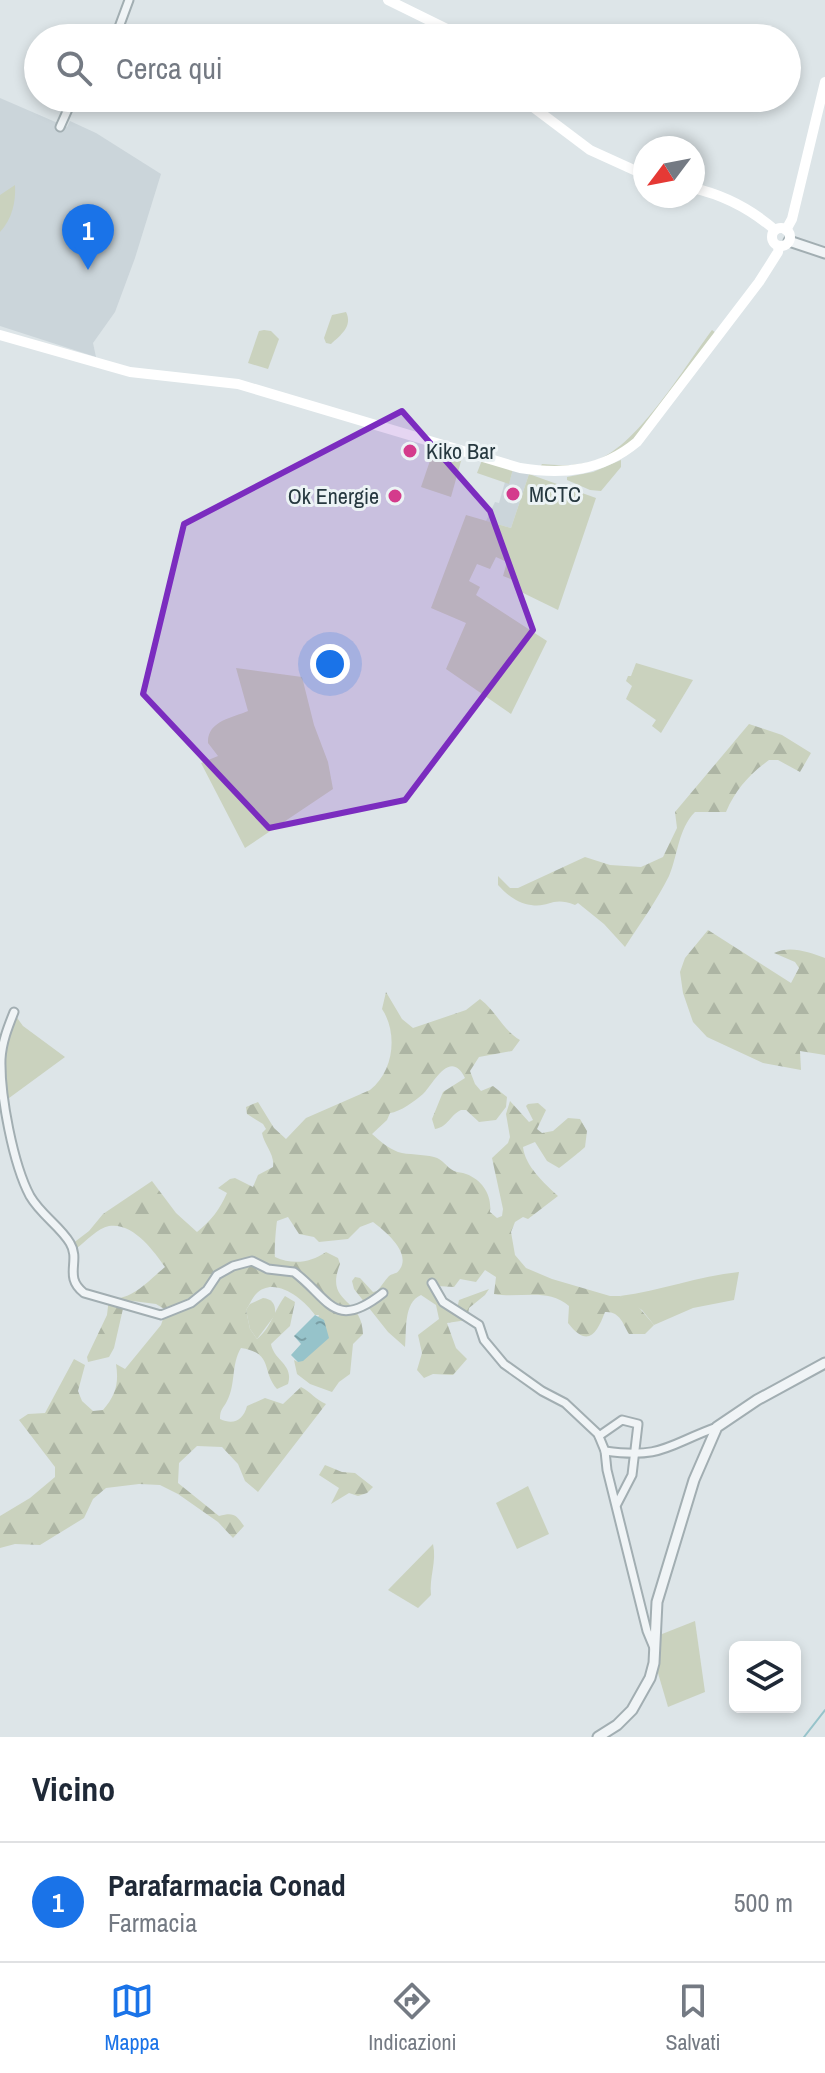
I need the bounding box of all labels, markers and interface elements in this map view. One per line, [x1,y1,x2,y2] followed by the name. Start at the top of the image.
[24,24,801,112] search box
[52,46,96,90] icon: search
[116,48,223,88] text: Cerca qui
[633,136,705,208] north arrow
[62,204,114,270] pin: 1
[426,436,495,466] place label: Kiko Bar
[401,442,419,460] marker: Kiko Bar
[529,479,581,509] place label: MCTC
[288,481,379,511] place label: Ok Energie
[504,485,522,503] marker: MCTC
[386,487,404,505] marker: Ok Energie
[310,644,350,684] your location
[729,1641,801,1713] map controls
[729,1641,801,1713] button: layers
[32,1766,115,1812] text: Vicino
[108,1865,346,1905] text: Parafarmacia Conad
[52,1885,64,1920] text: 1
[734,1885,793,1920] text: 500 m
[108,1905,197,1940] text: Farmacia
[104,1979,160,2057] tab: Mappa
[368,1979,457,2057] tab: Indicazioni
[665,1979,721,2057] tab: Salvati

